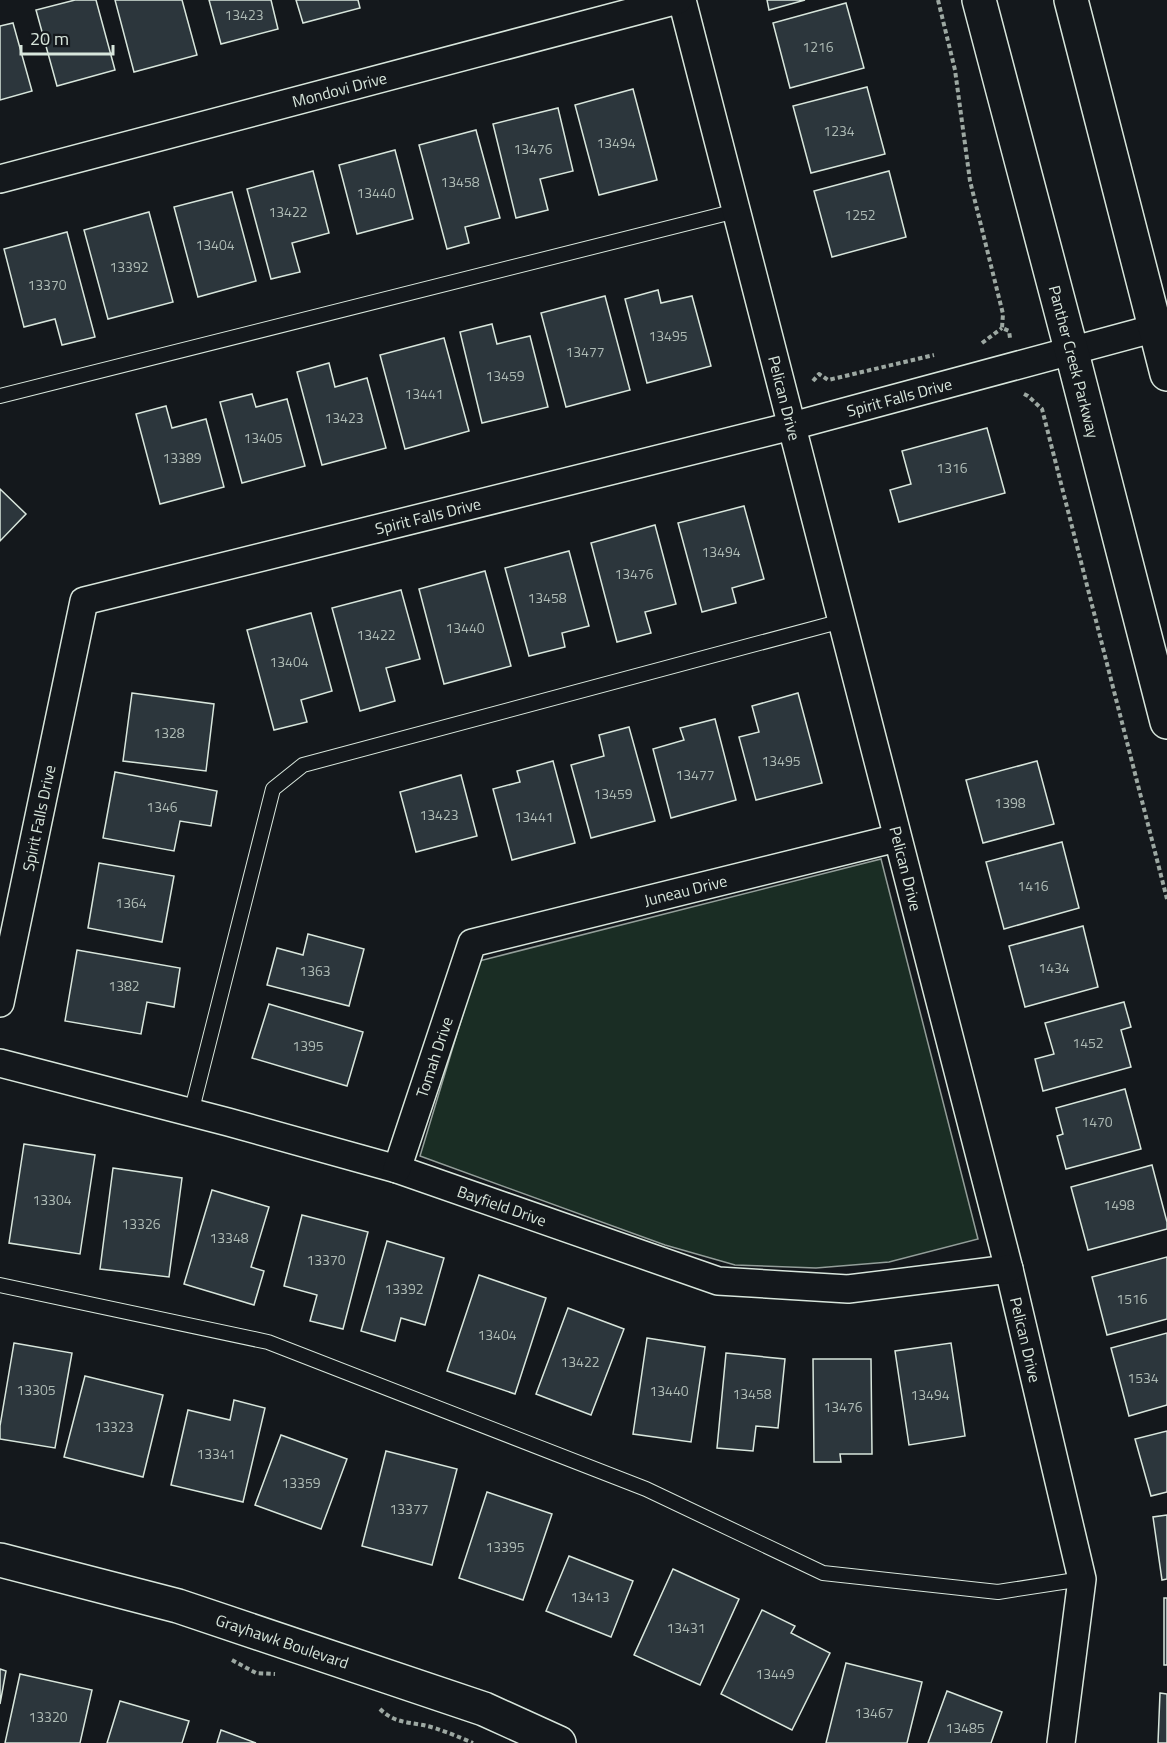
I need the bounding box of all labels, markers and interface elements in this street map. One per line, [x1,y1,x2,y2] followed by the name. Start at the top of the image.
[224,4,264,25] house number: 13423
[21,18,112,56] scale bar
[30,25,69,52] text: 20 m
[802,36,834,57] house number: 1216
[289,65,389,113] street label: Mondovi Drive
[823,120,855,141] house number: 1234
[596,132,636,153] house number: 13494
[513,138,553,159] house number: 13476
[440,171,480,192] house number: 13458
[356,182,396,203] house number: 13440
[268,201,308,222] house number: 13422
[844,204,876,225] house number: 1252
[195,234,235,255] house number: 13404
[109,256,149,277] house number: 13392
[27,274,67,295] house number: 13370
[1043,283,1106,441] street label: Panther Creek Parkway
[648,325,688,346] house number: 13495
[565,341,605,362] house number: 13477
[762,353,807,443] street label: Pelican Drive
[485,365,525,386] house number: 13459
[844,371,955,423] street label: Spirit Falls Drive
[404,383,444,404] house number: 13441
[324,407,364,428] house number: 13423
[243,427,283,448] house number: 13405
[162,447,202,468] house number: 13389
[936,457,968,478] house number: 1316
[373,491,483,541] street label: Spirit Falls Drive
[701,541,741,562] house number: 13494
[614,563,654,584] house number: 13476
[527,587,567,608] house number: 13458
[445,617,485,638] house number: 13440
[356,624,396,645] house number: 13422
[269,651,309,672] house number: 13404
[153,722,185,743] house number: 1328
[761,750,801,771] house number: 13495
[16,763,61,873] street label: Spirit Falls Drive
[675,764,715,785] house number: 13477
[593,783,633,804] house number: 13459
[994,792,1026,813] house number: 1398
[146,796,178,817] house number: 1346
[419,804,459,825] house number: 13423
[514,806,554,827] house number: 13441
[883,824,928,914] street label: Pelican Drive
[641,868,730,912] street label: Juneau Drive
[1017,875,1049,896] house number: 1416
[115,892,147,913] house number: 1364
[1038,957,1070,978] house number: 1434
[299,960,331,981] house number: 1363
[108,975,140,996] house number: 1382
[410,1013,459,1101] street label: Tomah Drive
[1072,1032,1104,1053] house number: 1452
[292,1035,324,1056] house number: 1395
[1081,1111,1113,1132] house number: 1470
[454,1179,550,1232] street label: Bayfield Drive
[32,1189,72,1210] house number: 13304
[1103,1194,1135,1215] house number: 1498
[121,1213,161,1234] house number: 13326
[209,1227,249,1248] house number: 13348
[306,1249,346,1270] house number: 13370
[384,1278,424,1299] house number: 13392
[1116,1288,1148,1309] house number: 1516
[1004,1295,1047,1385] street label: Pelican Drive
[477,1324,517,1345] house number: 13404
[560,1351,600,1372] house number: 13422
[1127,1367,1159,1388] house number: 1534
[16,1379,56,1400] house number: 13305
[649,1380,689,1401] house number: 13440
[732,1383,772,1404] house number: 13458
[910,1384,950,1405] house number: 13494
[823,1396,863,1417] house number: 13476
[94,1416,134,1437] house number: 13323
[196,1443,236,1464] house number: 13341
[281,1472,321,1493] house number: 13359
[389,1498,429,1519] house number: 13377
[485,1536,525,1557] house number: 13395
[570,1586,610,1607] house number: 13413
[213,1608,352,1675] street label: Grayhawk Boulevard
[666,1617,706,1638] house number: 13431
[755,1663,795,1684] house number: 13449
[854,1702,894,1723] house number: 13467
[28,1706,68,1727] house number: 13320
[945,1717,985,1738] house number: 13485

